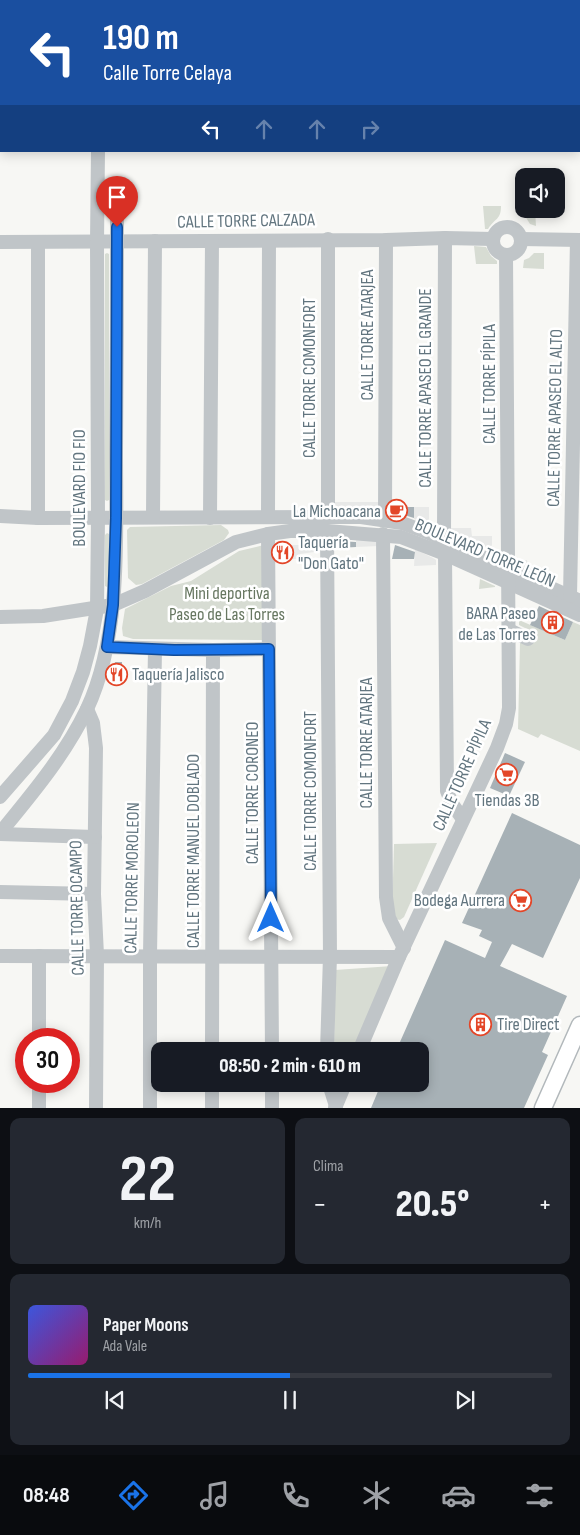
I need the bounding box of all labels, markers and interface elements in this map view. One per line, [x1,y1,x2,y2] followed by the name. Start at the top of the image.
[103,17,179,60] text: 190 m
[20,20,85,85] icon: left
[103,60,232,87] text: Calle Torre Celaya
[197,115,225,143] icon: left
[250,115,278,143] icon: ahead
[303,115,331,143] icon: ahead
[356,115,384,143] icon: right
[515,168,565,218] map controls
[515,168,565,218] button: sound
[96,176,138,227] pin
[103,183,131,211] icon: arrive
[177,209,315,233] street label: CALLE TORRE CALZADA
[357,269,378,401] street label: CALLE TORRE ATARJEA
[415,288,436,488] street label: CALLE TORRE APASEO EL GRANDE
[299,298,320,458] street label: CALLE TORRE COMONFORT
[479,324,500,444] street label: CALLE TORRE PÍPILA
[543,329,567,507] street label: CALLE TORRE APASEO EL ALTO
[69,429,90,547] street label: BOULEVARD FIO FIO
[385,499,409,523] cafe icon: La Michoacana
[293,501,381,522] place label: La Michoacana
[412,514,558,592] street label: BOULEVARD TORRE LEÓN
[298,532,364,574] place label: Taquería "Don Gato"
[270,540,294,564] restaurant icon: Taquería "Don Gato"
[169,583,285,625] park label: Mini deportiva Paseo de Las Torres
[458,603,536,645] place label: BARA Paseo de Las Torres
[540,611,564,635] building icon: BARA Paseo de Las Torres
[104,662,128,686] restaurant icon: Taquería Jalisco
[132,664,224,685] place label: Taquería Jalisco
[356,677,377,809] street label: CALLE TORRE ATARJEA
[300,711,321,871] street label: CALLE TORRE COMONFORT
[428,716,496,834] street label: CALLE TORRE PÍPILA
[242,722,263,864] street label: CALLE TORRE CORONEO
[183,754,204,948] street label: CALLE TORRE MANUEL DOBLADO
[495,763,519,787] supermarket icon: Tiendas 3B
[475,790,539,811] place label: Tiendas 3B
[120,802,144,954] street label: CALLE TORRE MOROLEON
[65,840,89,976] street label: CALLE TORRE OCAMPO
[509,888,533,912] supermarket icon: Bodega Aurrera
[414,890,505,911] place label: Bodega Aurrera
[244,891,296,943] position arrow
[469,1012,493,1036] building icon: Tire Direct
[497,1014,560,1035] place label: Tire Direct
[15,1028,80,1093] speed limit sign: 30
[219,1055,361,1078] text: 08:50 · 2 min · 610 m
[119,1142,176,1220] text: 22
[313,1157,343,1176] text: Clima
[396,1182,469,1227] text: 20.5°
[313,1188,327,1221] text: −
[538,1188,552,1221] text: +
[134,1214,161,1233] text: km/h
[103,1314,189,1337] text: Paper Moons
[103,1337,147,1356] text: Ada Vale
[101,1386,129,1414] icon: previous
[276,1386,304,1414] icon: pause
[451,1386,479,1414] icon: next
[116,1478,151,1513] icon: directions
[197,1478,232,1513] icon: music
[278,1478,313,1513] icon: phone
[359,1478,394,1513] icon: climate
[441,1478,476,1513] icon: car
[522,1478,557,1513] icon: filters
[23,1482,70,1509] text: 08:48

